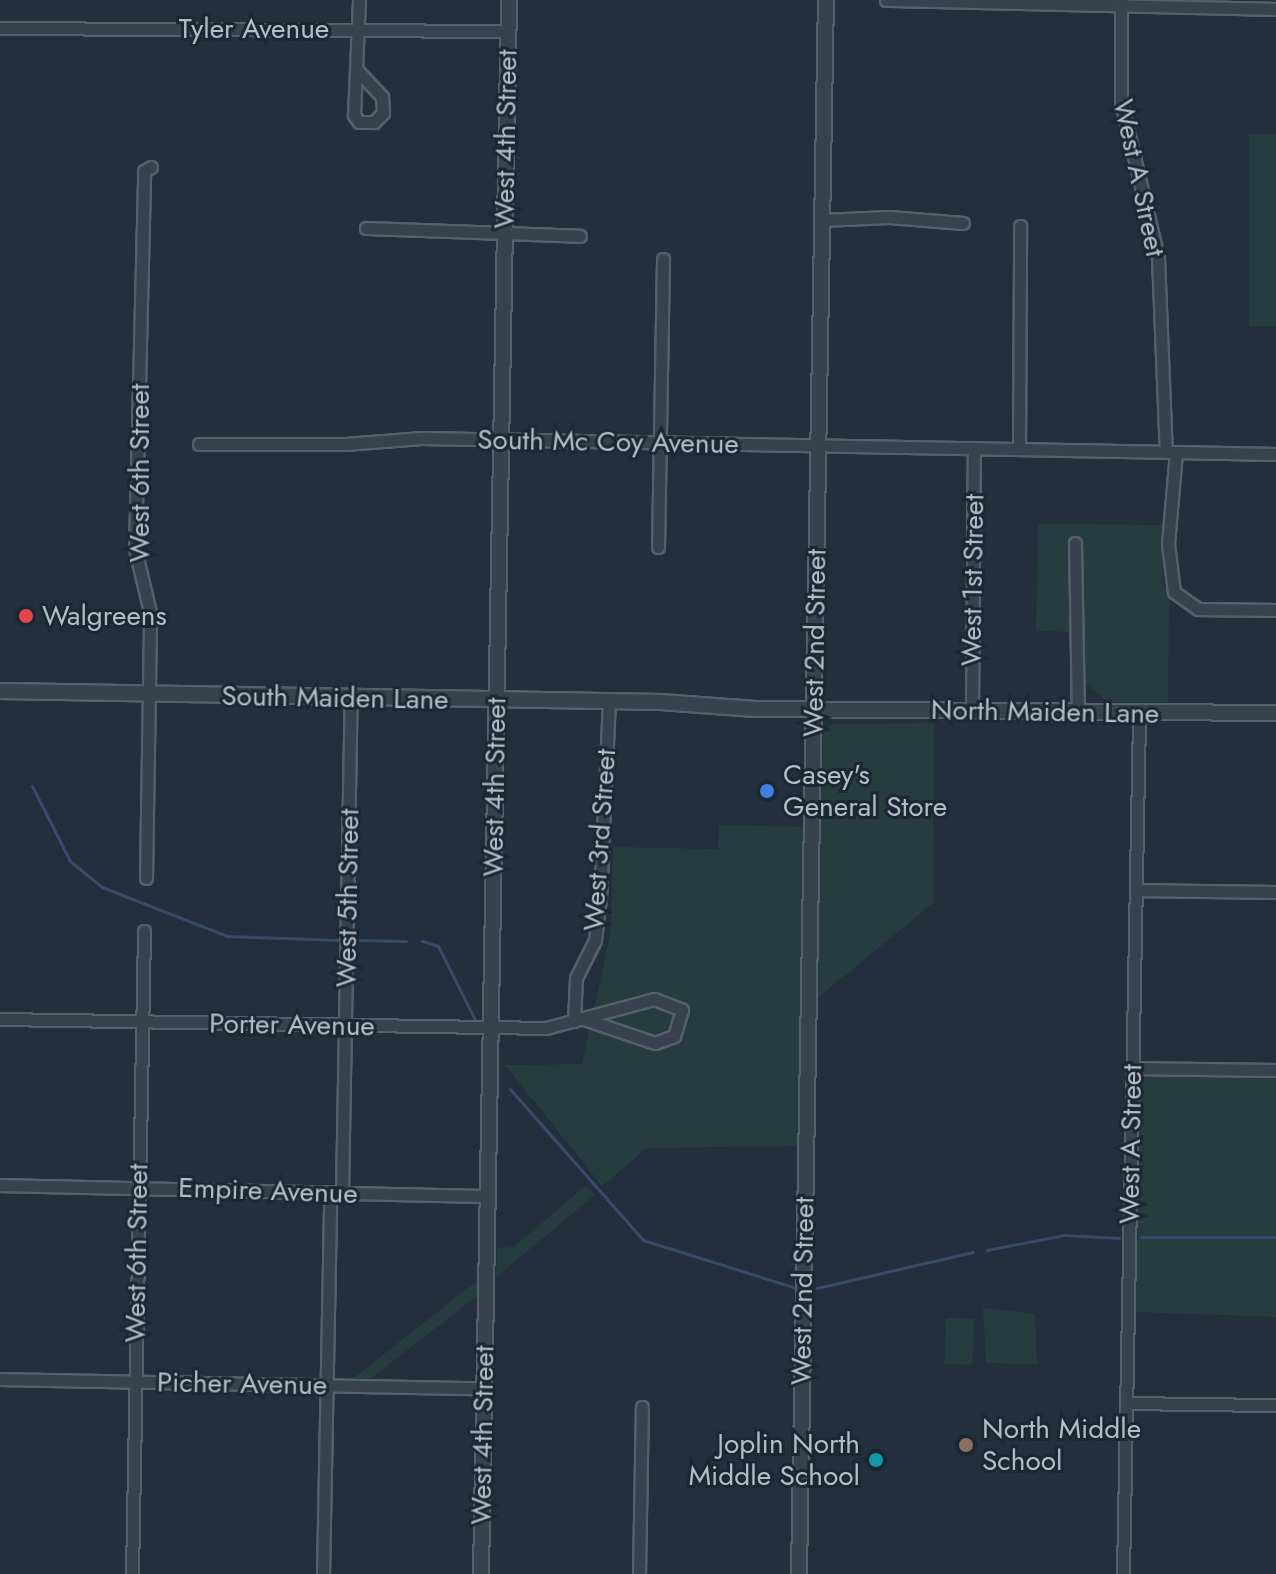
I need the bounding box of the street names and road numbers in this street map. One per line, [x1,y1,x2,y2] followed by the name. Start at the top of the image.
[179,12,329,46] street label: Tyler Avenue
[488,49,524,229] street label: West 4th Street
[1106,96,1172,260] street label: West A Street
[123,383,157,563] street label: West 6th Street
[477,423,739,461] street label: South Mc Coy Avenue
[955,494,991,666] street label: West 1st Street
[797,549,833,737] street label: West 2nd Street
[221,679,449,717] street label: South Maiden Lane
[930,693,1160,731] street label: North Maiden Lane
[477,697,513,877] street label: West 4th Street
[577,748,623,932] street label: West 3rd Street
[330,808,366,988] street label: West 5th Street
[209,1007,375,1043] street label: Porter Avenue
[1113,1064,1149,1224] street label: West A Street
[119,1163,155,1343] street label: West 6th Street
[178,1171,358,1211] street label: Empire Avenue
[785,1197,821,1385] street label: West 2nd Street
[465,1345,501,1525] street label: West 4th Street
[157,1366,327,1402] street label: Picher Avenue

